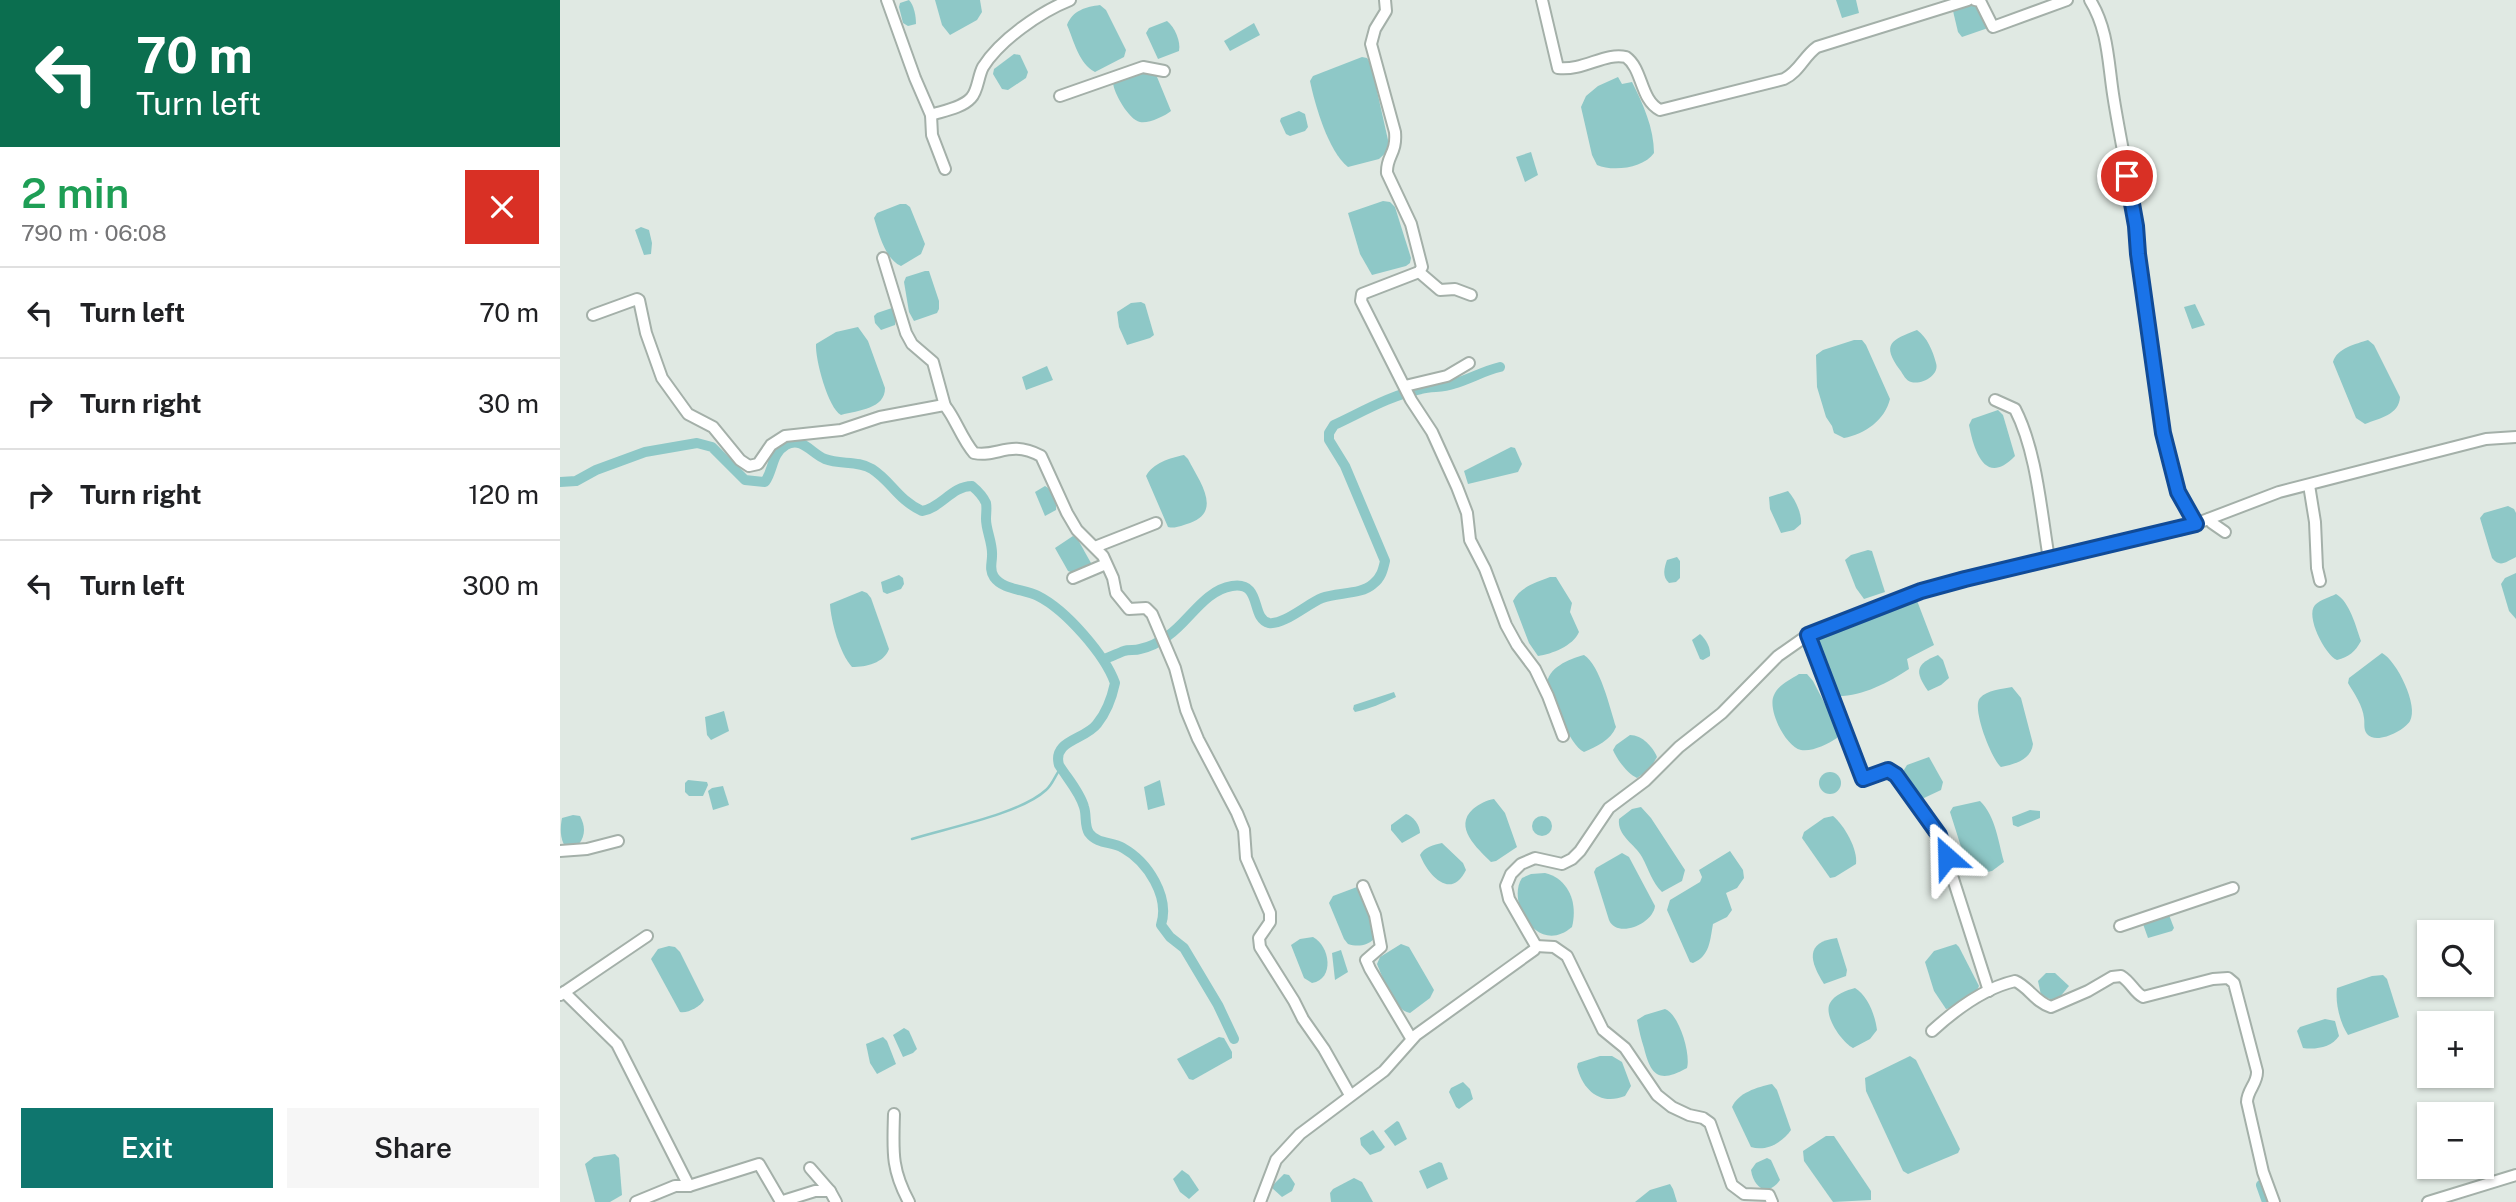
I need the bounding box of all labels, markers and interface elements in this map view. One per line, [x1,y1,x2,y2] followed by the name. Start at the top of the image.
[136,26,253,84] text: 70 m
[21,28,112,119] icon: left
[136,85,261,122] text: Turn left
[2097,146,2157,206] pin
[2108,157,2146,195] icon: arrive
[21,168,129,217] text: 2 min
[465,170,539,244] button: close
[21,219,167,246] text: 790 m · 06:08
[21,294,59,332] icon: left
[80,297,185,328] text: Turn left
[479,297,539,328] text: 70 m
[21,385,59,423] icon: right
[80,388,202,419] text: Turn right
[478,388,539,419] text: 30 m
[21,476,59,514] icon: right
[80,479,202,510] text: Turn right
[468,479,539,510] text: 120 m
[21,567,59,605] icon: left
[80,570,185,601] text: Turn left
[462,570,539,601] text: 300 m
[1910,820,1984,894] position arrow
[2417,920,2494,1179] map controls
[2417,920,2494,997] button: search
[2417,1011,2494,1088] button: +
[2417,1102,2494,1179] button: −
[21,1108,273,1188] button: Exit
[287,1108,539,1188] button: Share

